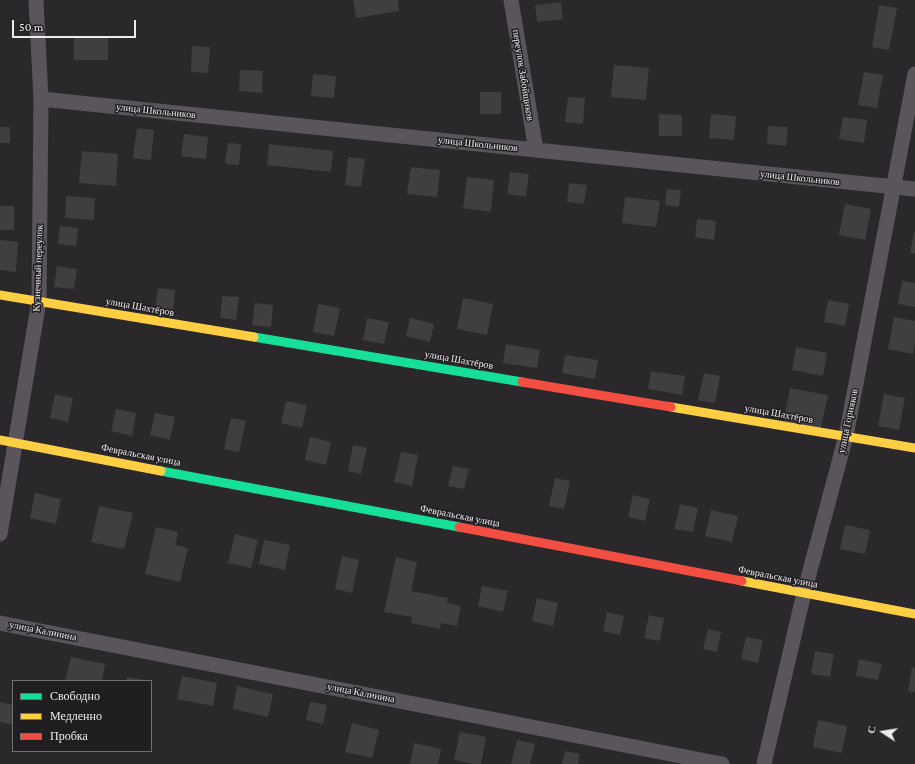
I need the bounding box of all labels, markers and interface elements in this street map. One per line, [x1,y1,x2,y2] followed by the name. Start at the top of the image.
[14,12,138,38] scale bar
[19,20,43,34] text: 50 m
[510,28,536,122] street label: переулок Забойщиков
[115,101,197,121] street label: улица Школьников
[437,134,519,154] street label: улица Школьников
[759,168,841,188] street label: улица Школьников
[30,224,46,312] street label: Кузнечный переулок
[105,295,175,319] street label: улица Шахтёров
[424,348,494,372] street label: улица Шахтёров
[835,388,861,454] street label: улица Горняков
[744,402,814,426] street label: улица Шахтёров
[100,441,182,469] street label: Февральская улица
[419,502,501,530] street label: Февральская улица
[737,563,819,591] street label: Февральская улица
[8,619,78,643] street label: улица Калинина
[12,680,152,752] legend
[326,681,396,705] street label: улица Калинина
[50,689,100,703] text: Свободно
[50,709,102,723] text: Медленно
[863,712,903,752] north arrow
[865,724,878,735] text: С
[50,729,88,743] text: Пробка

